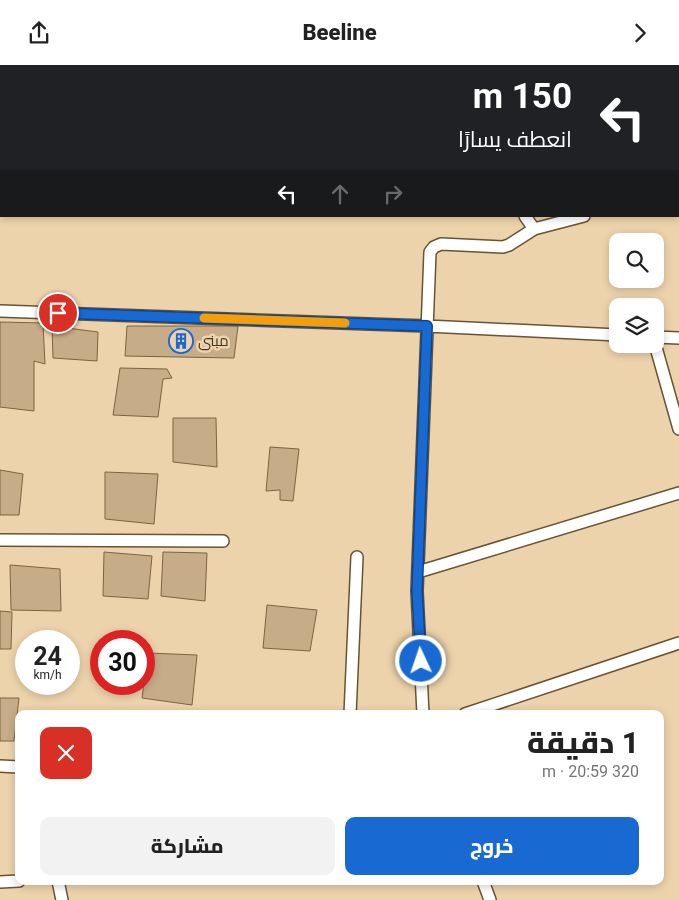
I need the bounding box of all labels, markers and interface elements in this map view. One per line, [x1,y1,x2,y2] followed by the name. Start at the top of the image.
[25,19,53,47] icon: share
[626,19,654,47] icon: forward
[302,20,377,45] text: Beeline
[473,76,572,117] text: 150 m
[590,85,655,150] icon: left
[458,127,572,152] text: انعطف يسارًا
[273,180,301,208] icon: left
[326,180,354,208] icon: ahead
[379,180,407,208] icon: right
[609,233,664,353] map controls
[609,233,664,288] button: search
[37,292,79,334] pin
[609,298,664,353] button: layers
[44,299,72,327] icon: arrive
[168,328,194,354] building icon: مبنى
[198,332,229,351] place label: مبنى
[90,630,155,695] speed limit sign: 30
[394,634,446,686] position arrow
[33,642,62,671] text: 24
[33,668,62,682] text: km/h
[527,725,639,760] text: 1 دقيقة
[40,727,92,779] button: close
[542,762,639,781] text: 320 m · 20:59
[40,817,335,875] button: مشاركة
[345,817,639,875] button: خروج

